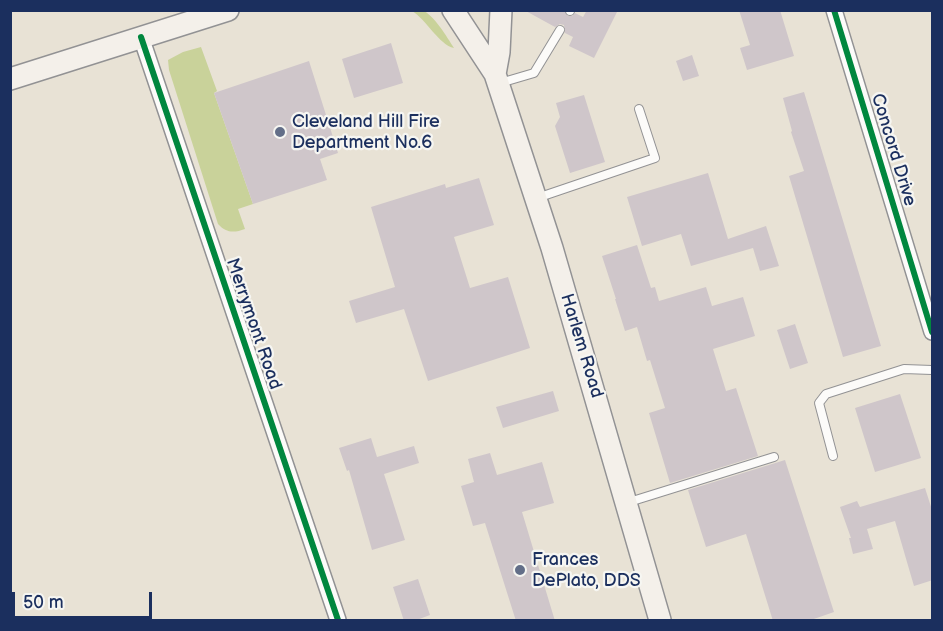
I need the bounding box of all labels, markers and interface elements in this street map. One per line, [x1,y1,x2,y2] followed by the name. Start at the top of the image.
[866,91,920,209] street label: Concord Drive
[292,111,440,154] place label: Cleveland Hill Fire Department No.6
[273,125,287,139] marker: Cleveland Hill Fire Department No.6
[220,256,286,392] street label: Merrymont Road
[555,291,607,401] street label: Harlem Road
[532,549,641,592] place label: Frances DePlato, DDS
[513,563,527,577] marker: Frances DePlato, DDS
[15,580,154,618] scale bar
[23,592,64,613] text: 50 m

